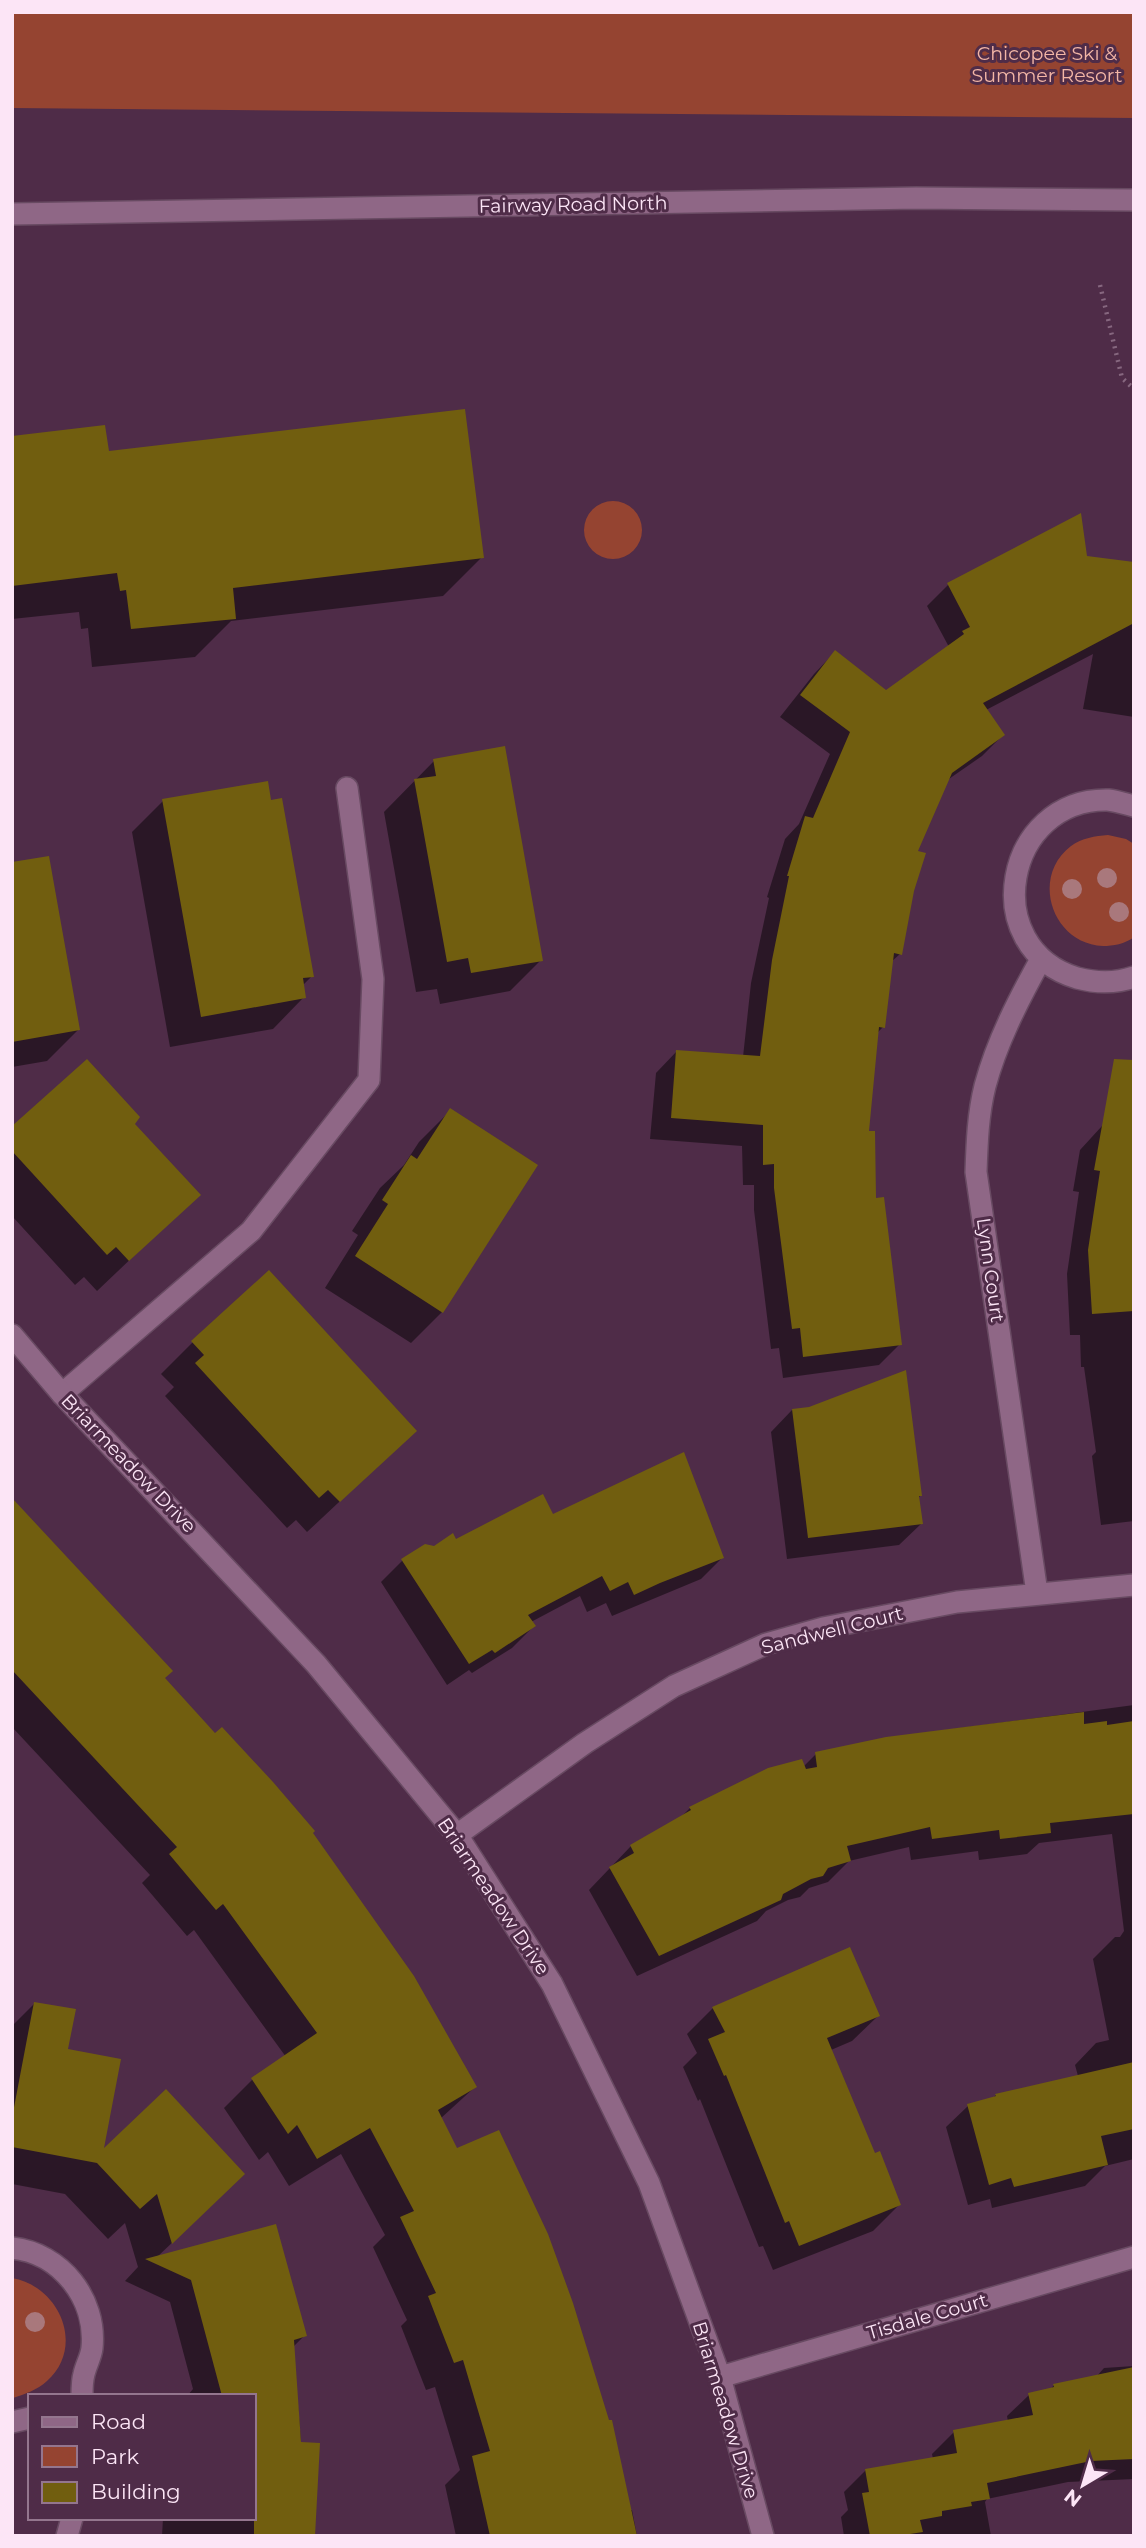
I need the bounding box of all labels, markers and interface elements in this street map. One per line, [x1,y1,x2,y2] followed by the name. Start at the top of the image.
[972,42,1123,87] park label: Chicopee Ski & Summer Resort
[478,191,668,218] street label: Fairway Road North
[972,1216,1009,1324] street label: Lynn Court
[56,1389,201,1538] street label: Briarmeadow Drive
[759,1602,906,1659] street label: Sandwell Court
[433,1814,555,1979] street label: Briarmeadow Drive
[864,2288,990,2345] street label: Tisdale Court
[688,2319,763,2502] street label: Briarmeadow Drive
[28,2394,256,2520] legend
[91,2409,146,2434] text: Road
[91,2444,139,2469] text: Park
[1048,2450,1118,2520] north arrow
[91,2479,181,2504] text: Building
[1060,2484,1086,2512] text: N

